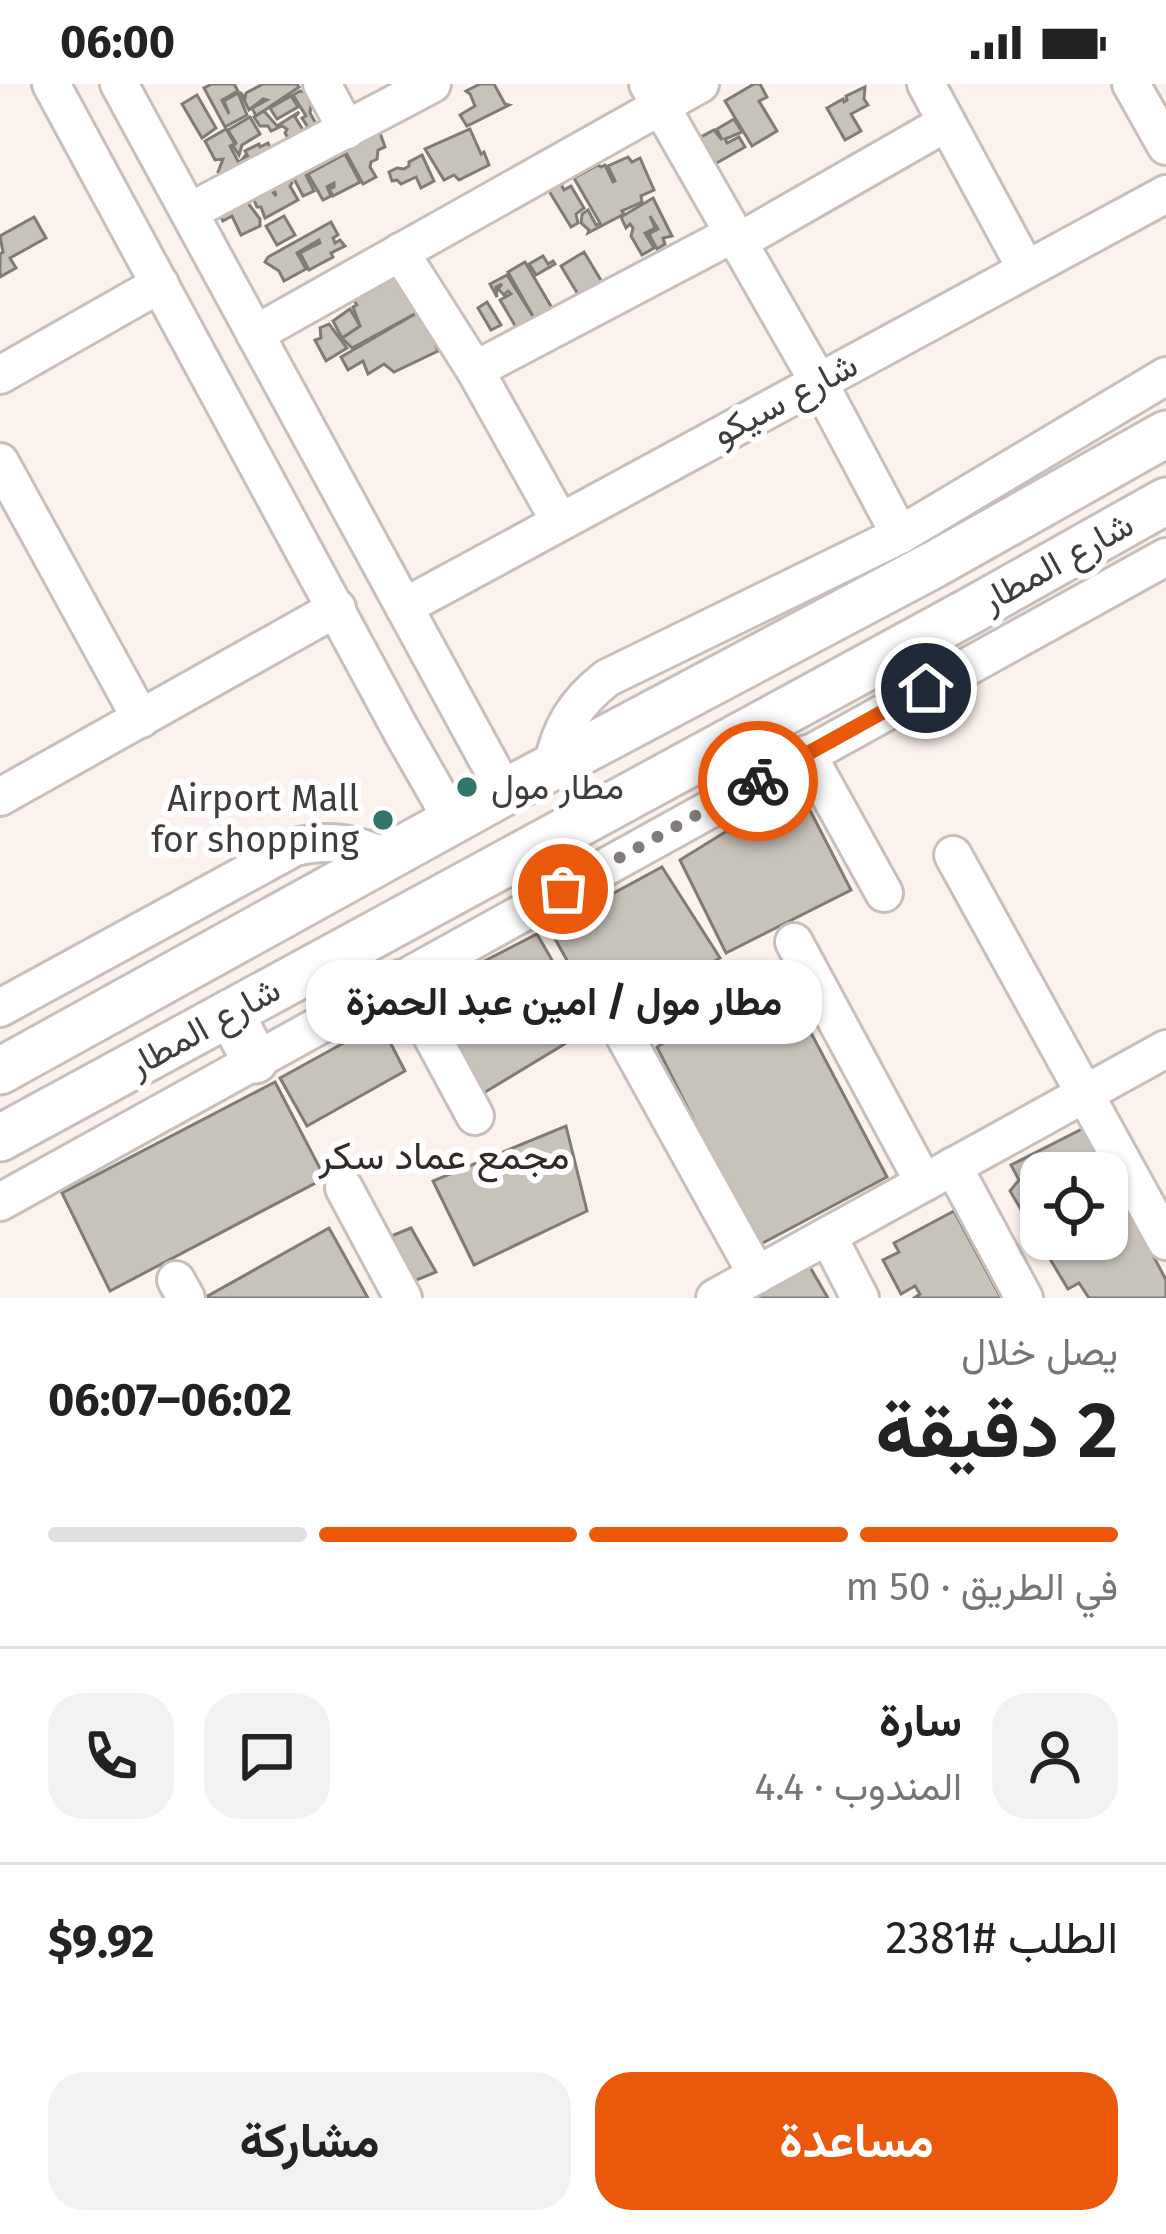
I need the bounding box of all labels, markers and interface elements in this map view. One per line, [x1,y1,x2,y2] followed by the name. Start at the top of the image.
[60,15,175,69] text: 06:00
[705,343,866,457] street label: شارع سيكو
[972,502,1142,624] street label: شارع المطار
[875,637,977,739] pin
[893,655,959,721] icon: home
[698,721,818,841] courier
[725,748,791,814] icon: bike
[491,765,624,809] place label: مطار مول
[454,774,480,800] marker: مطار مول
[151,777,359,862] place label: Airport Mall for shopping
[370,807,396,833] marker: Airport Mall for shopping
[512,838,614,940] pin
[530,856,596,922] icon: bag
[305,961,821,1045] callout: مطار مول / امين عبد الحمزة
[119,967,289,1089] street label: شارع المطار
[346,979,782,1025] text: مطار مول / امين عبد الحمزة
[317,1133,570,1183] district label: مجمع عماد سكر
[1020,1152,1128,1260] map controls
[1020,1152,1128,1260] button: locate
[961,1329,1118,1375] text: يصل خلال
[48,1373,292,1427] text: 06:02–06:07
[875,1384,1118,1478] text: 2 دقيقة
[846,1564,1118,1610] text: في الطريق · 50 m
[48,1693,174,1819] button: phone
[204,1693,330,1819] button: chat
[992,1693,1118,1819] button: person
[879,1694,962,1748] text: سارة
[754,1764,962,1810] text: المندوب · 4.4
[885,1911,1118,1965] text: الطلب #2381
[48,1915,155,1969] text: $9.92
[48,2072,571,2210] button: مشاركة
[595,2072,1118,2210] button: مساعدة

